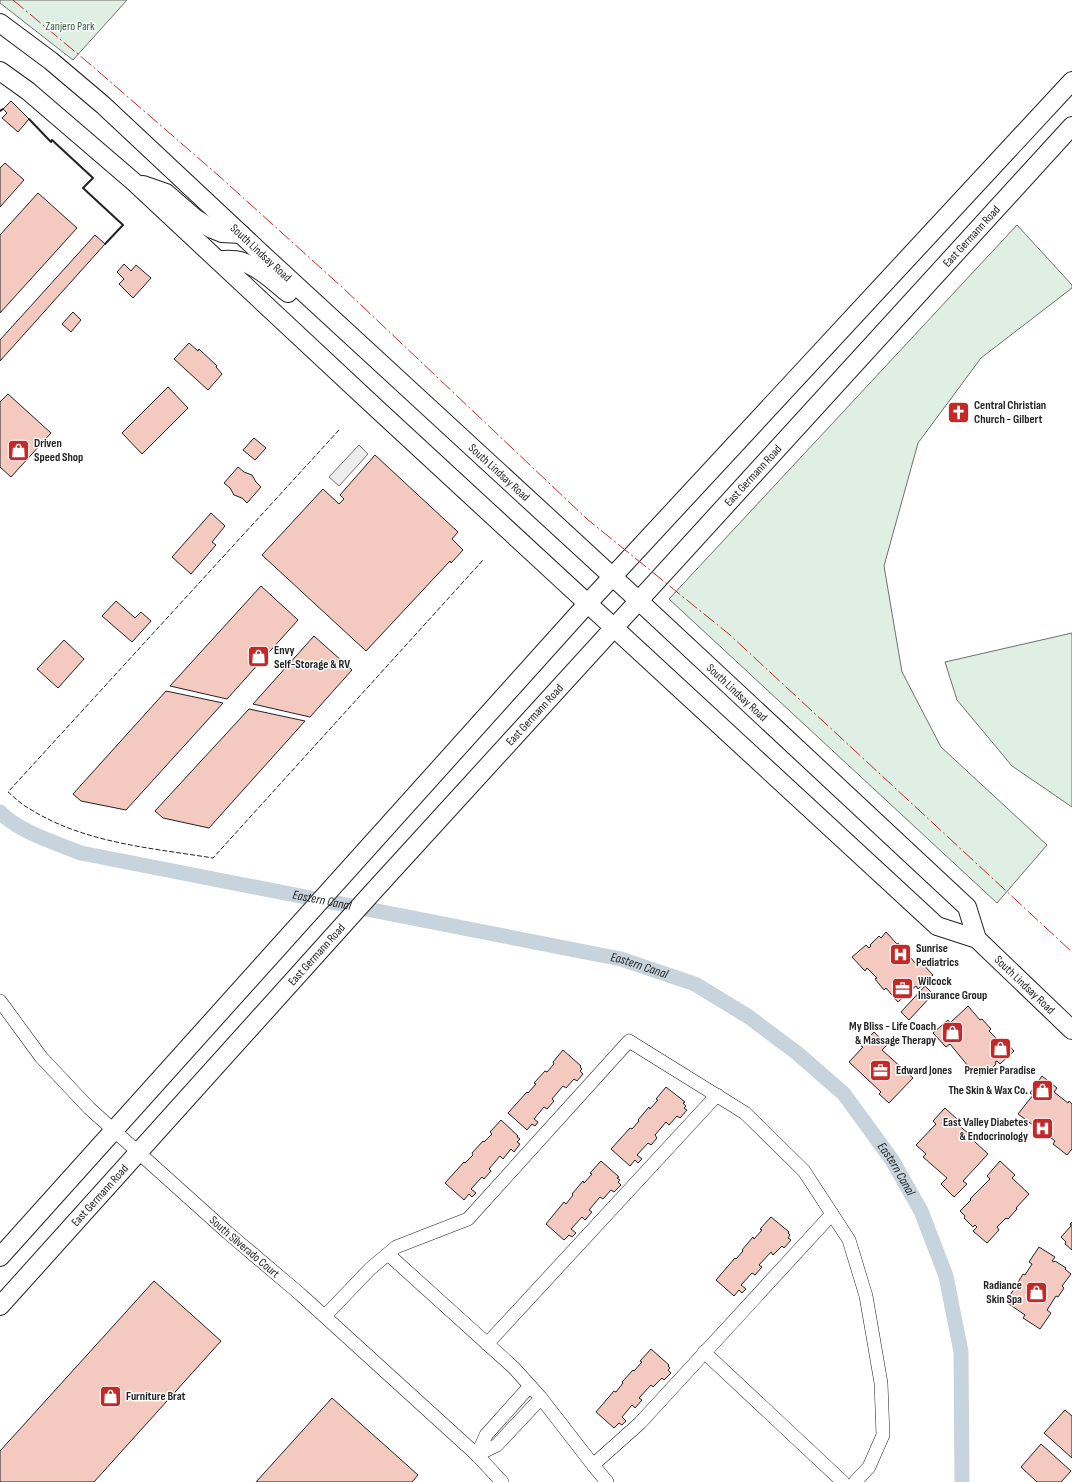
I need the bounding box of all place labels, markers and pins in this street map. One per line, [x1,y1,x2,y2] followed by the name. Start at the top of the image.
[974,398,1046,427] place label: Central Christian Church - Gilbert
[945,399,971,425] church icon: Central Christian Church - Gilbert
[34,436,83,465] place label: Driven Speed Shop
[5,437,31,463] shop icon: Driven Speed Shop
[274,643,350,672] place label: Envy Self-Storage & RV
[246,644,272,670] shop icon: Envy Self-Storage & RV
[916,941,959,970] place label: Sunrise Pediatrics
[887,942,913,968] hospital icon: Sunrise Pediatrics
[918,974,987,1003] place label: Wilcock Insurance Group
[889,975,915,1001] office icon: Wilcock Insurance Group
[849,1019,936,1048] place label: My Bliss - Life Coach & Massage Therapy
[939,1020,965,1046] shop icon: My Bliss - Life Coach & Massage Therapy
[987,1036,1013,1062] shop icon: Premier Paradise
[868,1057,894,1083] office icon: Edward Jones
[896,1063,952,1078] place label: Edward Jones
[964,1063,1036,1078] place label: Premier Paradise
[1030,1077,1056,1103] shop icon: The Skin & Wax Co.
[948,1083,1028,1098] place label: The Skin & Wax Co.
[943,1115,1028,1144] place label: East Valley Diabetes & Endocrinology
[1030,1116,1056,1142] hospital icon: East Valley Diabetes & Endocrinology
[983,1278,1022,1307] place label: Radiance Skin Spa
[1024,1279,1050,1305] shop icon: Radiance Skin Spa
[98,1383,124,1409] shop icon: Furniture Brat
[126,1389,186,1404] place label: Furniture Brat

